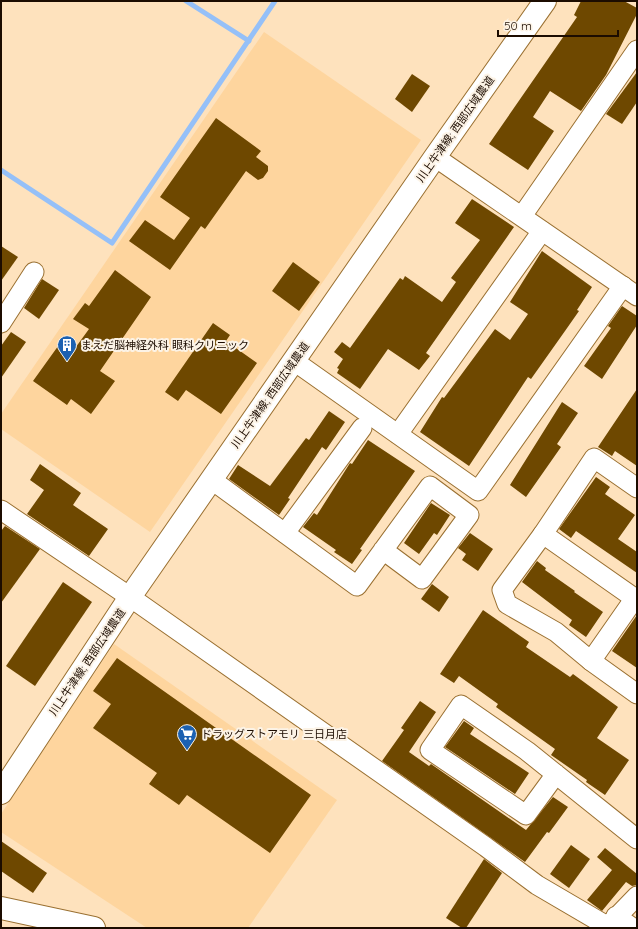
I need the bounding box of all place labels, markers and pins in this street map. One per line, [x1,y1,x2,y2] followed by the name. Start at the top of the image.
[56,334,78,362] building icon: まえだ脳神経外科 眼科クリニック
[81,338,249,352] place label: まえだ脳神経外科 眼科クリニック
[176,723,198,751] supermarket icon: ドラッグストアモリ 三日月店
[201,727,347,741] place label: ドラッグストアモリ 三日月店

